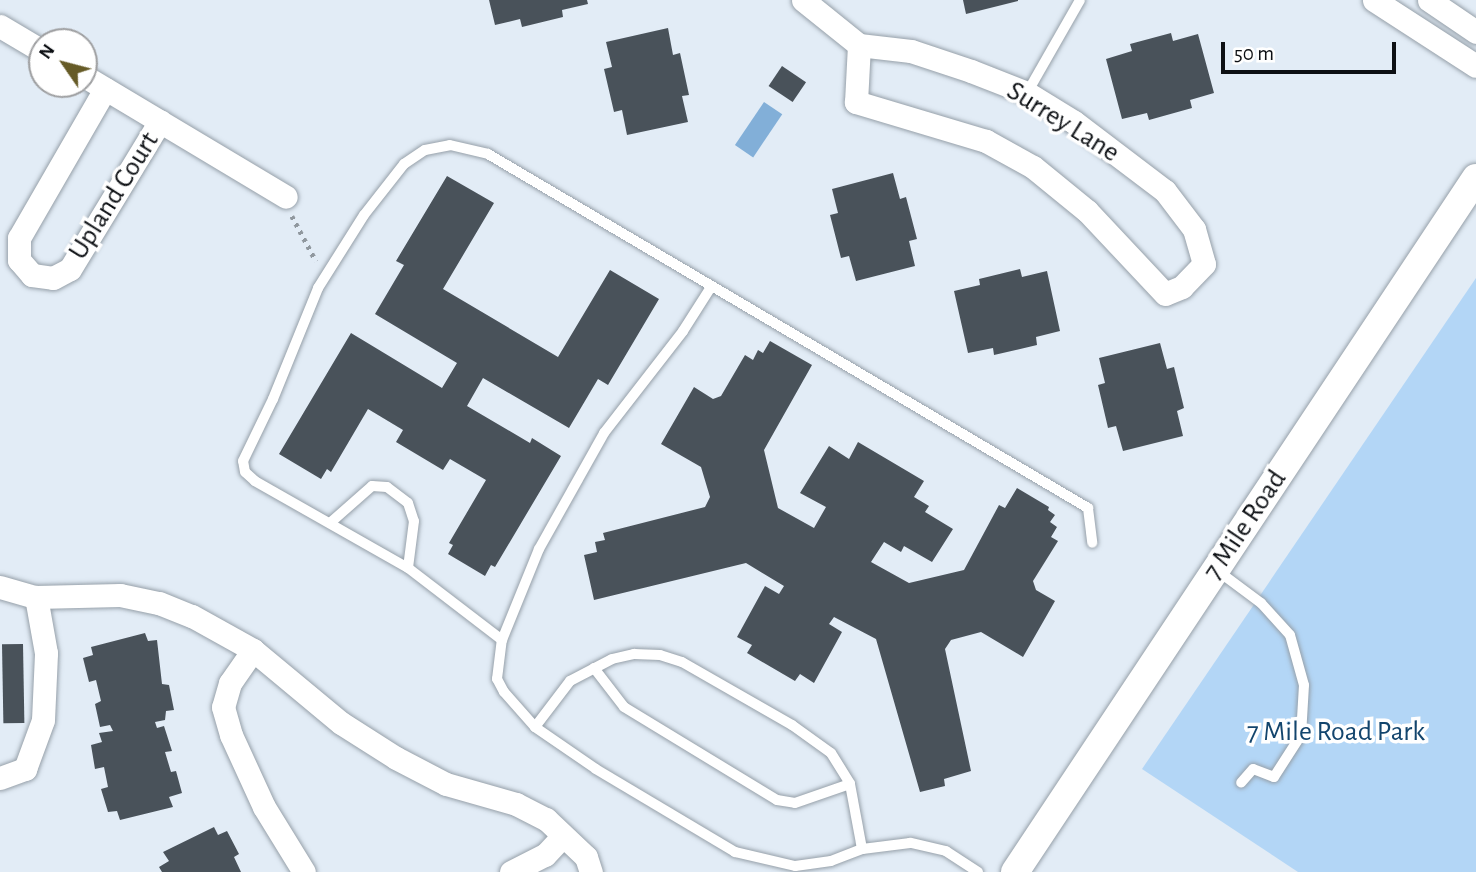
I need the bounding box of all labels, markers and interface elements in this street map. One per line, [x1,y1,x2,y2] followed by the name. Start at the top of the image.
[28,28,98,98] north arrow
[1224,28,1399,72] scale bar
[35,41,59,63] text: N
[1234,43,1274,64] text: 50 m
[1000,74,1126,170] street label: Surrey Lane
[62,126,166,266] street label: Upland Court
[1196,464,1294,586] street label: 7 Mile Road
[1247,715,1425,749] park label: 7 Mile Road Park

